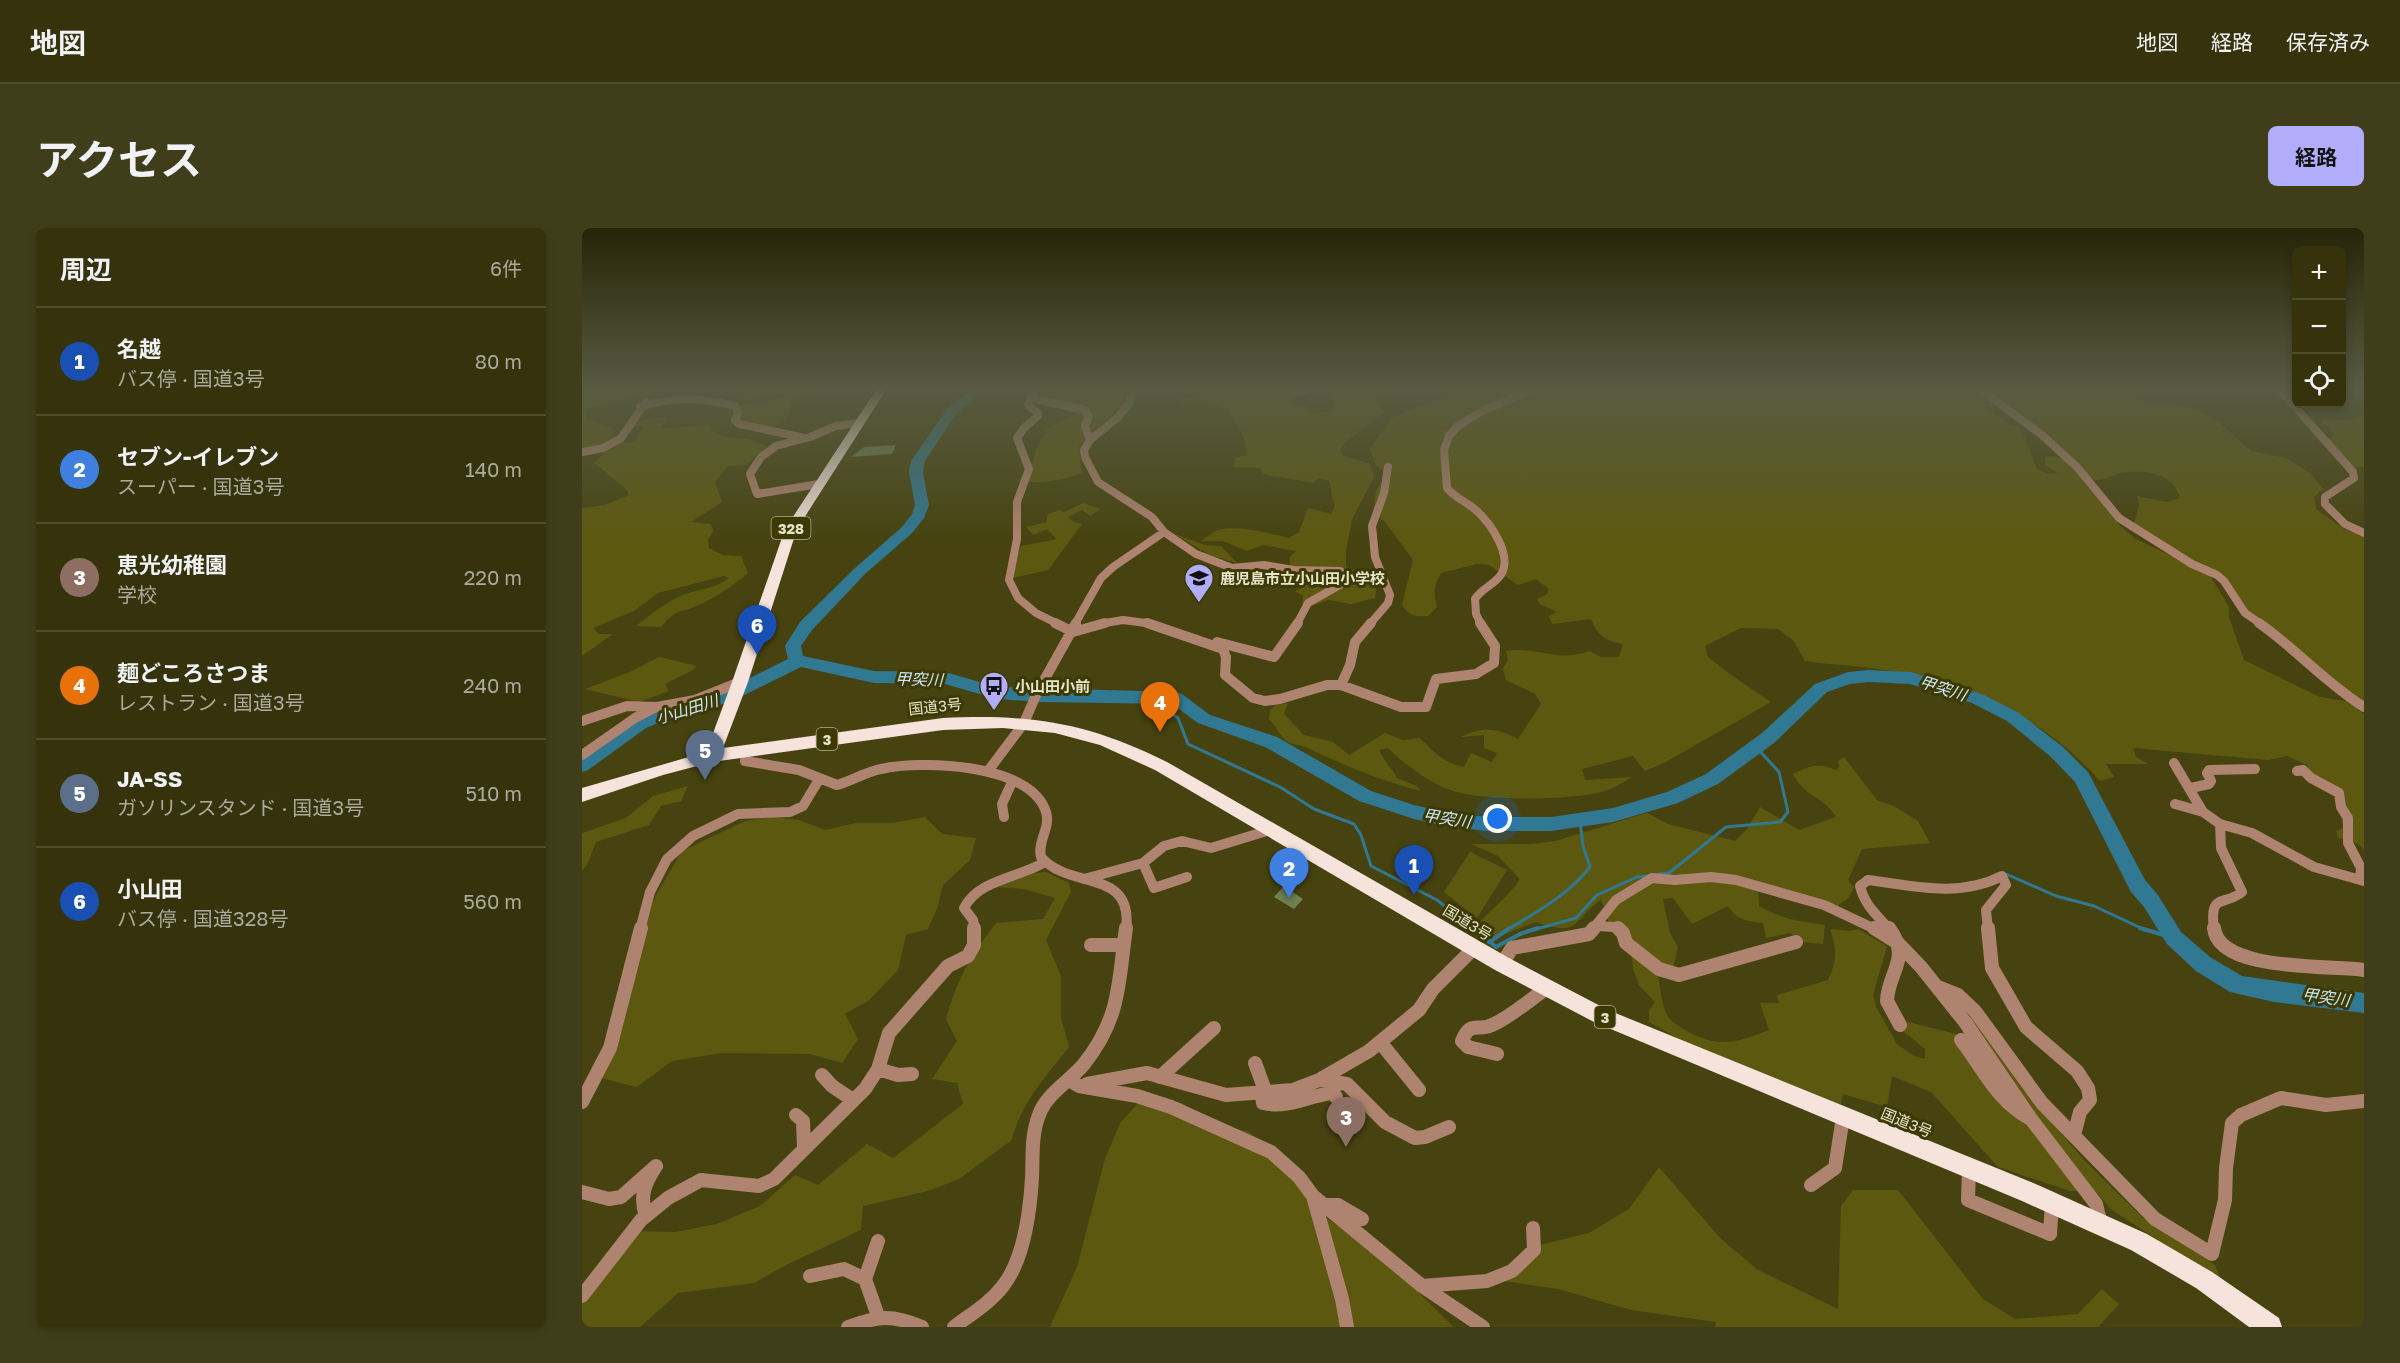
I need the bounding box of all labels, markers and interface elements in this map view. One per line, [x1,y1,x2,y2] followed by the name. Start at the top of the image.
[30,26,86,59] text: 地図
[2136,29,2178,55] text: 地図
[2211,29,2253,55] text: 経路
[2286,29,2370,55] text: 保存済み
[2268,126,2364,186] button: 経路
[36,134,202,184] text: アクセス
[2292,246,2346,408] map controls
[2292,246,2346,300] button: +
[60,254,112,285] text: 周辺
[490,256,522,280] text: 6件
[2292,300,2346,354] button: −
[117,335,161,362] text: 名越
[74,349,85,373] text: 1
[475,349,522,373] text: 80 m
[2292,354,2346,408] button: locate
[117,366,265,390] text: バス停 · 国道3号
[117,443,279,470] text: セブン-イレブン
[73,457,86,481] text: 2
[465,457,522,481] text: 140 m
[117,474,285,498] text: スーパー · 国道3号
[772,517,810,539] road number: 328
[117,551,227,578] text: 恵光幼稚園
[1183,562,1215,604] school or university icon: 鹿児島市立小山田小学校
[73,565,86,589] text: 3
[464,565,522,589] text: 220 m
[1220,569,1385,587] place label: 鹿児島市立小山田小学校
[117,582,157,606] text: 学校
[738,606,777,655] pin: 6
[117,659,270,686] text: 麺どころさつま
[895,668,945,690] water label: 甲突川
[978,670,1010,712] bus stop icon: 小山田小前
[1917,671,1971,706] water label: 甲突川
[73,673,86,697] text: 4
[463,673,522,697] text: 240 m
[1015,677,1090,695] place label: 小山田小前
[1140,682,1180,732] pin: 4
[653,689,722,728] water label: 小山田川
[117,690,305,714] text: レストラン · 国道3号
[907,694,963,718] street label: 国道3号
[816,728,838,750] road number: 3
[686,730,724,780] pin: 5
[117,765,182,792] text: JA-SS
[73,781,86,805] text: 5
[466,781,522,805] text: 510 m
[117,795,364,819] text: ガソリンスタンド · 国道3号
[1422,804,1474,832] water label: 甲突川
[1483,804,1512,833] your location
[1394,846,1434,895] pin: 1
[1270,848,1308,898] pin: 2
[117,875,183,902] text: 小山田
[73,889,86,913] text: 6
[463,889,522,913] text: 560 m
[1440,900,1496,944] street label: 国道3号
[117,906,289,930] text: バス停 · 国道328号
[2301,984,2353,1011] water label: 甲突川
[1594,1006,1616,1028] road number: 3
[1326,1098,1365,1147] pin: 3
[1879,1104,1935,1140] street label: 国道3号

